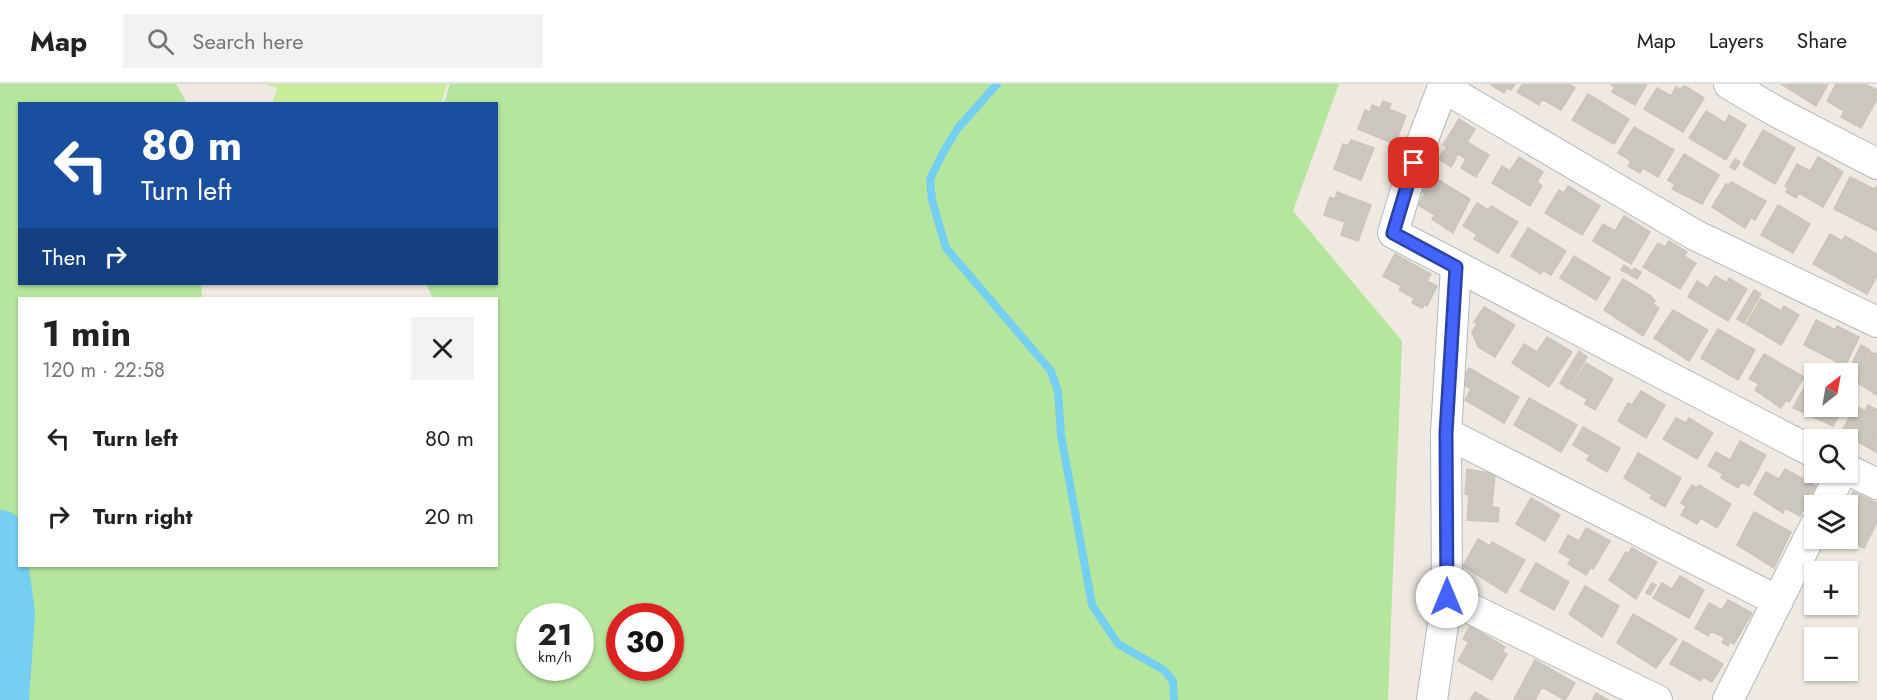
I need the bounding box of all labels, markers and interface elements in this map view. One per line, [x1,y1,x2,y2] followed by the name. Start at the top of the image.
[123,14,543,68] search box
[30,21,87,62] text: Map
[144,25,177,58] icon: search
[192,25,304,57] text: Search here
[1637,26,1676,56] text: Map
[1709,26,1764,56] text: Layers
[1797,26,1847,56] text: Share
[141,115,242,176] text: 80 m
[42,126,120,204] icon: left
[1388,137,1439,188] pin
[1397,146,1430,179] icon: arrive
[141,171,231,210] text: Turn left
[99,240,132,273] icon: right
[42,241,87,273] text: Then
[42,307,131,359] text: 1 min
[411,317,474,380] button: close
[42,356,165,385] text: 120 m · 22:58
[1804,363,1858,417] north arrow
[1804,363,1858,681] map controls
[42,422,75,455] icon: left
[93,422,178,454] text: Turn left
[425,422,474,454] text: 80 m
[1804,429,1858,483] button: search
[1804,495,1858,549] button: layers
[42,500,75,533] icon: right
[93,500,193,532] text: Turn right
[425,500,474,532] text: 20 m
[1804,561,1858,615] button: +
[1415,565,1479,629] position arrow
[606,603,684,681] speed limit sign: 30
[538,613,572,656] text: 21
[1804,627,1858,681] button: −
[538,646,572,668] text: km/h

